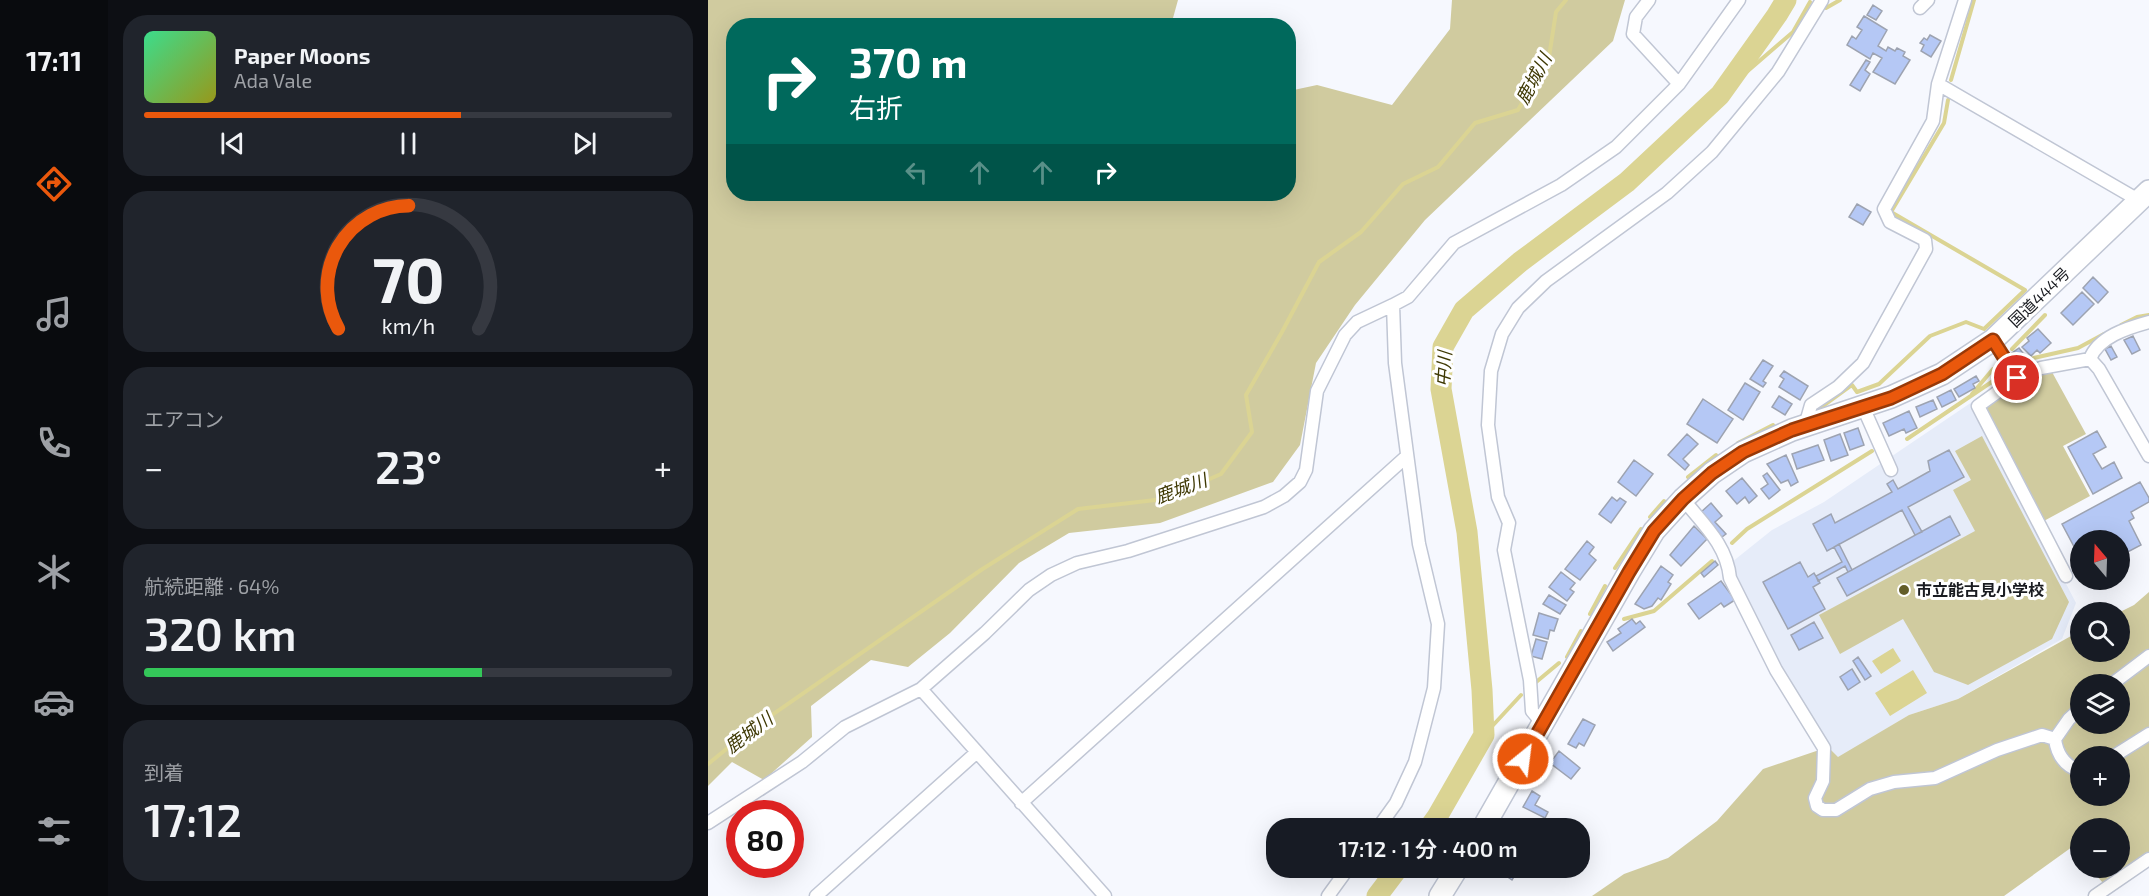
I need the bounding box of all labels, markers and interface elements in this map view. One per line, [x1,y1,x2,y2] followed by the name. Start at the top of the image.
[849,36,968,86] text: 370 m
[234,42,370,68] text: Paper Moons
[750,42,828,120] icon: right
[26,44,82,76] text: 17:11
[1511,48,1556,108] water label: 鹿城川
[234,68,312,92] text: Ada Vale
[849,91,903,123] text: 右折
[216,127,249,160] icon: previous
[392,127,425,160] icon: pause
[568,127,601,160] icon: next
[900,156,933,189] icon: left
[963,156,996,189] icon: ahead
[1026,156,1059,189] icon: ahead
[1089,156,1122,189] icon: right
[33,163,75,205] icon: directions
[372,241,444,316] text: 70
[2004,263,2073,330] street label: 国道444号
[33,293,75,335] icon: music
[381,313,435,338] text: km/h
[1431,348,1455,388] water label: 中川
[1991,352,2042,403] pin
[2000,361,2033,394] icon: arrive
[144,407,224,431] text: エアコン
[33,422,75,464] icon: phone
[375,439,442,493] text: 23°
[144,447,163,487] text: −
[654,447,672,487] text: +
[1152,468,1212,508] water label: 鹿城川
[2070,530,2130,590] north arrow
[2070,530,2130,878] map controls
[33,551,75,593] icon: climate
[144,574,279,598] text: 航続距離 · 64%
[1916,580,2044,599] place label: 市立能古見小学校
[1897,583,1911,597] marker: 市立能古見小学校
[2070,602,2130,662] button: search
[144,606,297,660] text: 320 km
[2070,674,2130,734] button: layers
[33,681,75,723] icon: car
[720,706,778,757] water label: 鹿城川
[1491,727,1555,791] position arrow
[2070,746,2130,806] button: +
[144,760,184,784] text: 到着
[144,792,242,846] text: 17:12
[726,800,804,878] speed limit sign: 80
[33,810,75,852] icon: filters
[2070,818,2130,878] button: −
[1338,835,1518,861] text: 17:12 · 1 分 · 400 m

